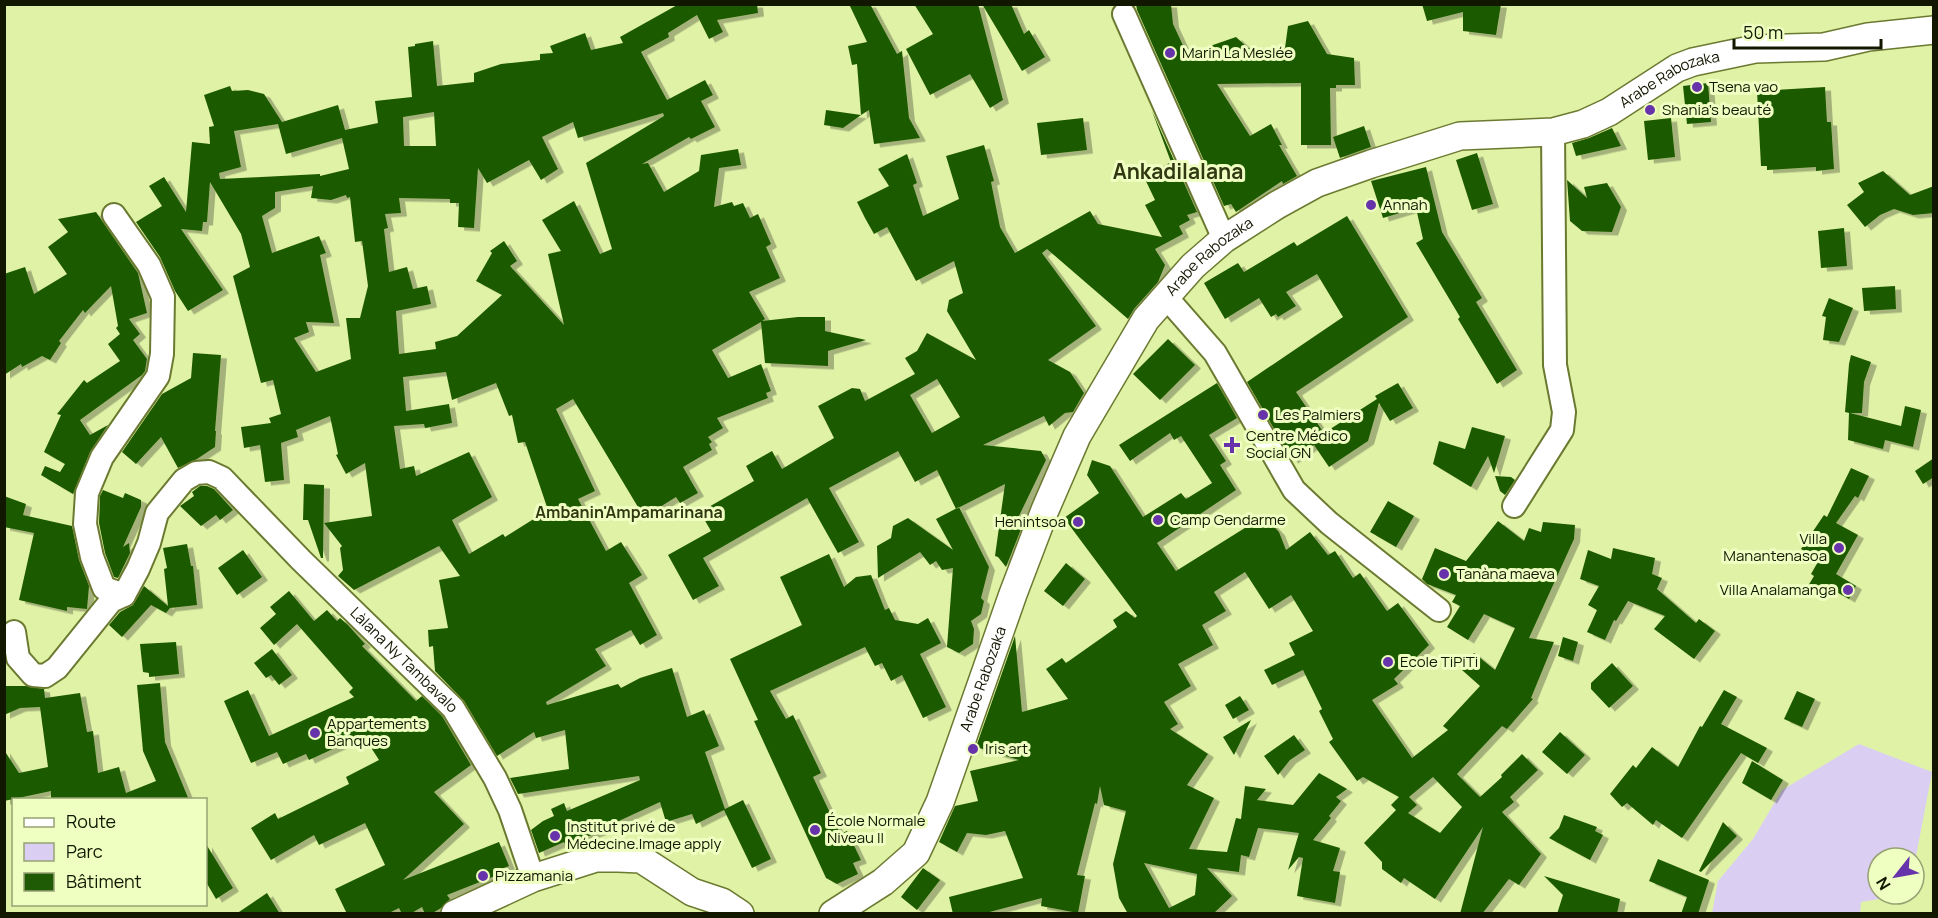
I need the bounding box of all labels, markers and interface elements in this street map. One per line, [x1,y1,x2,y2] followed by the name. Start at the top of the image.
[1734,12,1881,50] scale bar
[1743,20,1783,44] text: 50 m
[1182,42,1293,63] place label: Marin La Meslée
[1163,46,1177,60] marker: Marin La Meslée
[1615,46,1721,113] street label: Arabe Rabozaka
[1709,76,1778,97] place label: Tsena vao
[1690,80,1704,94] marker: Tsena vao
[1662,99,1772,120] place label: Shania's beauté
[1643,103,1657,117] marker: Shania's beauté
[1113,157,1243,185] district label: Ankadilalana
[1383,194,1428,215] place label: Annah
[1364,198,1378,212] marker: Annah
[1161,212,1257,300] street label: Arabe Rabozaka
[1275,404,1361,425] place label: Les Palmiers
[1256,408,1270,422] marker: Les Palmiers
[1246,425,1348,463] place label: Centre Médico Social GN
[1223,436,1241,454] marker: Centre Médico Social GN
[535,501,723,523] district label: Ambanin'Ampamarinana
[1170,509,1286,530] place label: Camp Gendarme
[995,511,1066,532] place label: Henintsoa
[1151,513,1165,527] marker: Camp Gendarme
[1071,515,1085,529] marker: Henintsoa
[1723,528,1827,566] place label: Villa Manantenasoa
[1832,541,1846,555] marker: Villa Manantenasoa
[1456,563,1555,584] place label: Tanàna maeva
[1437,567,1451,581] marker: Tanàna maeva
[1720,579,1836,600] place label: Villa Analamanga
[1841,583,1855,597] marker: Villa Analamanga
[346,602,463,717] street label: Làlana Ny Tambavalo
[954,623,1011,734] street label: Arabe Rabozaka
[1400,651,1478,672] place label: Ecole TiPiTi
[1381,655,1395,669] marker: Ecole TiPiTi
[327,713,426,751] place label: Appartements Banques
[308,726,322,740] marker: Appartements Banques
[985,738,1028,759] place label: Iris art
[966,742,980,756] marker: Iris art
[12,798,207,906] legend
[66,809,116,833] text: Route
[827,810,926,848] place label: École Normale Niveau II
[567,816,722,854] place label: Institut privé de Médecine.Image apply
[808,823,822,837] marker: École Normale Niveau II
[548,829,562,843] marker: Institut privé de Médecine.Image apply
[66,839,103,863] text: Parc
[1866,846,1926,906] north arrow
[495,865,573,886] place label: Pizzamania
[66,869,142,893] text: Bâtiment
[476,869,490,883] marker: Pizzamania
[1871,873,1896,894] text: N

